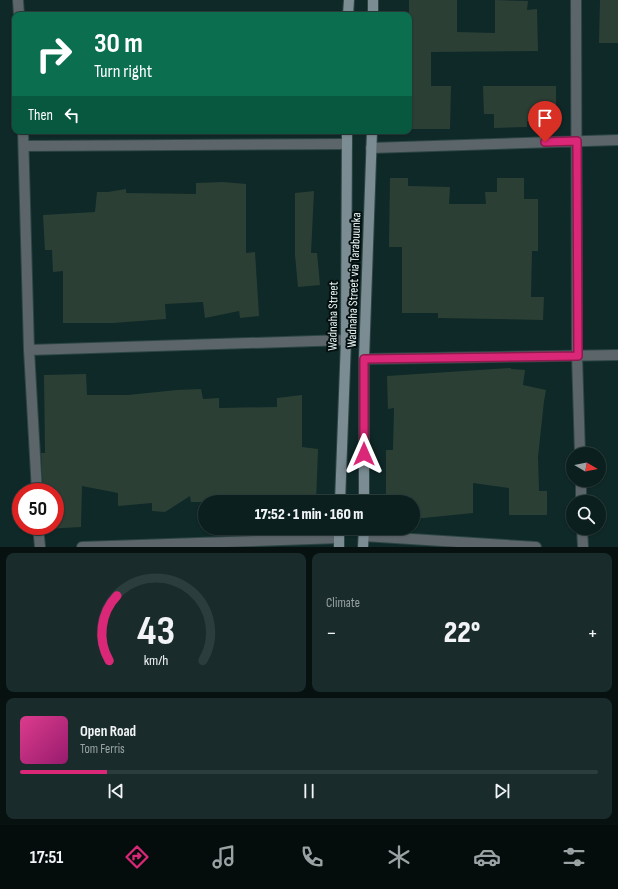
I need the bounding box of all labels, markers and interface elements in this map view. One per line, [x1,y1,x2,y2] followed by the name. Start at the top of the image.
[94,27,143,60] text: 30 m
[28,28,80,80] icon: right
[94,61,152,82] text: Turn right
[528,101,562,142] pin
[61,104,83,126] icon: left
[28,106,53,125] text: Then
[534,107,556,129] icon: arrive
[344,212,364,348] street label: Wadnaha Street via Tarabuunka
[324,281,342,351] street label: Wadnaha Street
[343,433,385,475] position arrow
[566,447,606,487] north arrow
[566,447,606,535] map controls
[12,483,64,535] speed limit sign: 50
[566,495,606,535] button: search
[255,505,363,524] text: 17:52 · 1 min · 160 m
[326,595,360,611] text: Climate
[137,606,175,655] text: 43
[444,615,480,651] text: 22°
[326,620,337,647] text: −
[587,620,598,647] text: +
[144,651,168,668] text: km/h
[80,722,136,741] text: Open Road
[80,741,125,757] text: Tom Ferris
[105,780,127,802] icon: previous
[298,780,320,802] icon: pause
[491,780,513,802] icon: next
[123,843,151,871] icon: directions
[210,843,238,871] icon: music
[298,843,326,871] icon: phone
[385,843,413,871] icon: climate
[473,843,501,871] icon: car
[560,843,588,871] icon: filters
[30,847,63,868] text: 17:51

